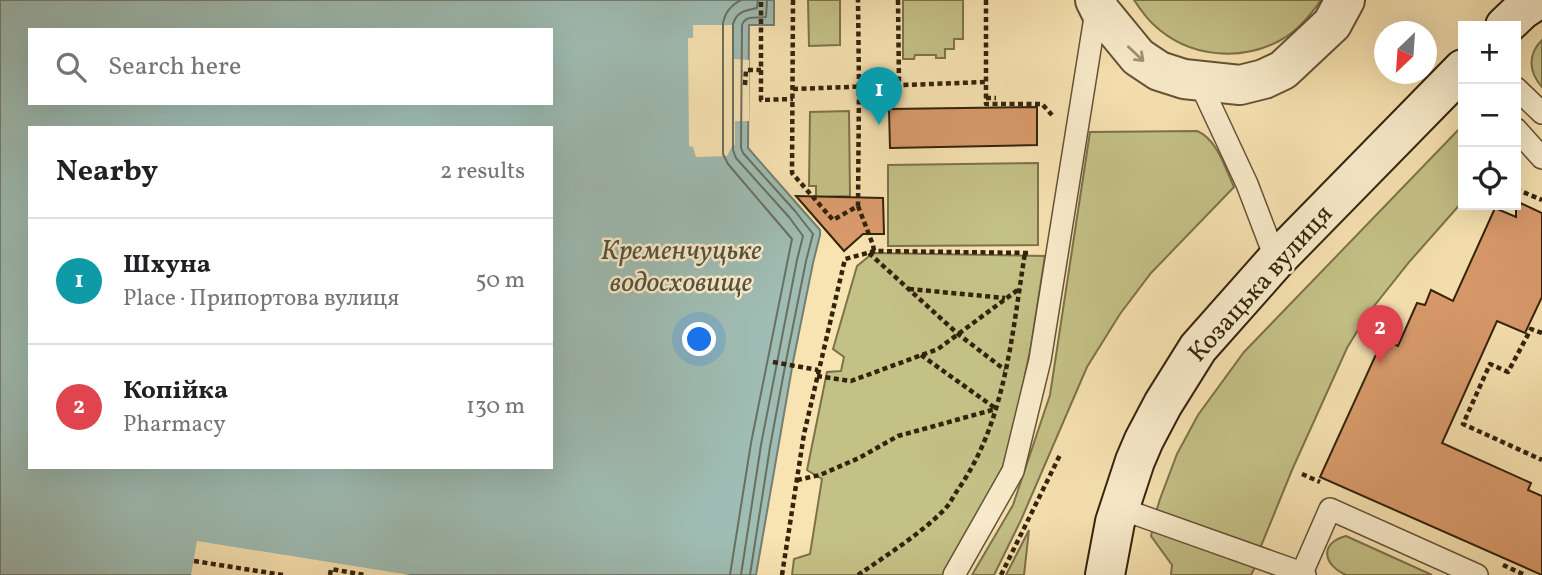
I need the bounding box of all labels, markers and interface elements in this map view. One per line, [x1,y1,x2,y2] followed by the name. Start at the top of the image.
[1374,21,1437,84] north arrow
[1458,21,1521,210] map controls
[1458,21,1521,84] button: +
[28,28,553,105] search box
[1128,45,1145,62] one-way arrow
[52,48,90,86] icon: search
[108,49,241,85] text: Search here
[856,67,902,125] pin: 1
[1458,84,1521,147] button: −
[1458,147,1521,210] button: locate
[56,151,158,193] text: Nearby
[440,156,525,188] text: 2 results
[1181,197,1341,371] street label: Козацька вулиця
[601,232,761,303] water label: Кременчуцьке водосховище
[123,247,211,283] text: Шхуна
[74,265,84,297] text: 1
[476,265,525,297] text: 50 m
[123,283,399,315] text: Place · Припортова вулиця
[1357,305,1403,363] pin: 2
[682,322,716,356] your location
[123,373,228,409] text: Копійка
[73,391,85,423] text: 2
[466,391,525,423] text: 130 m
[123,409,226,441] text: Pharmacy

